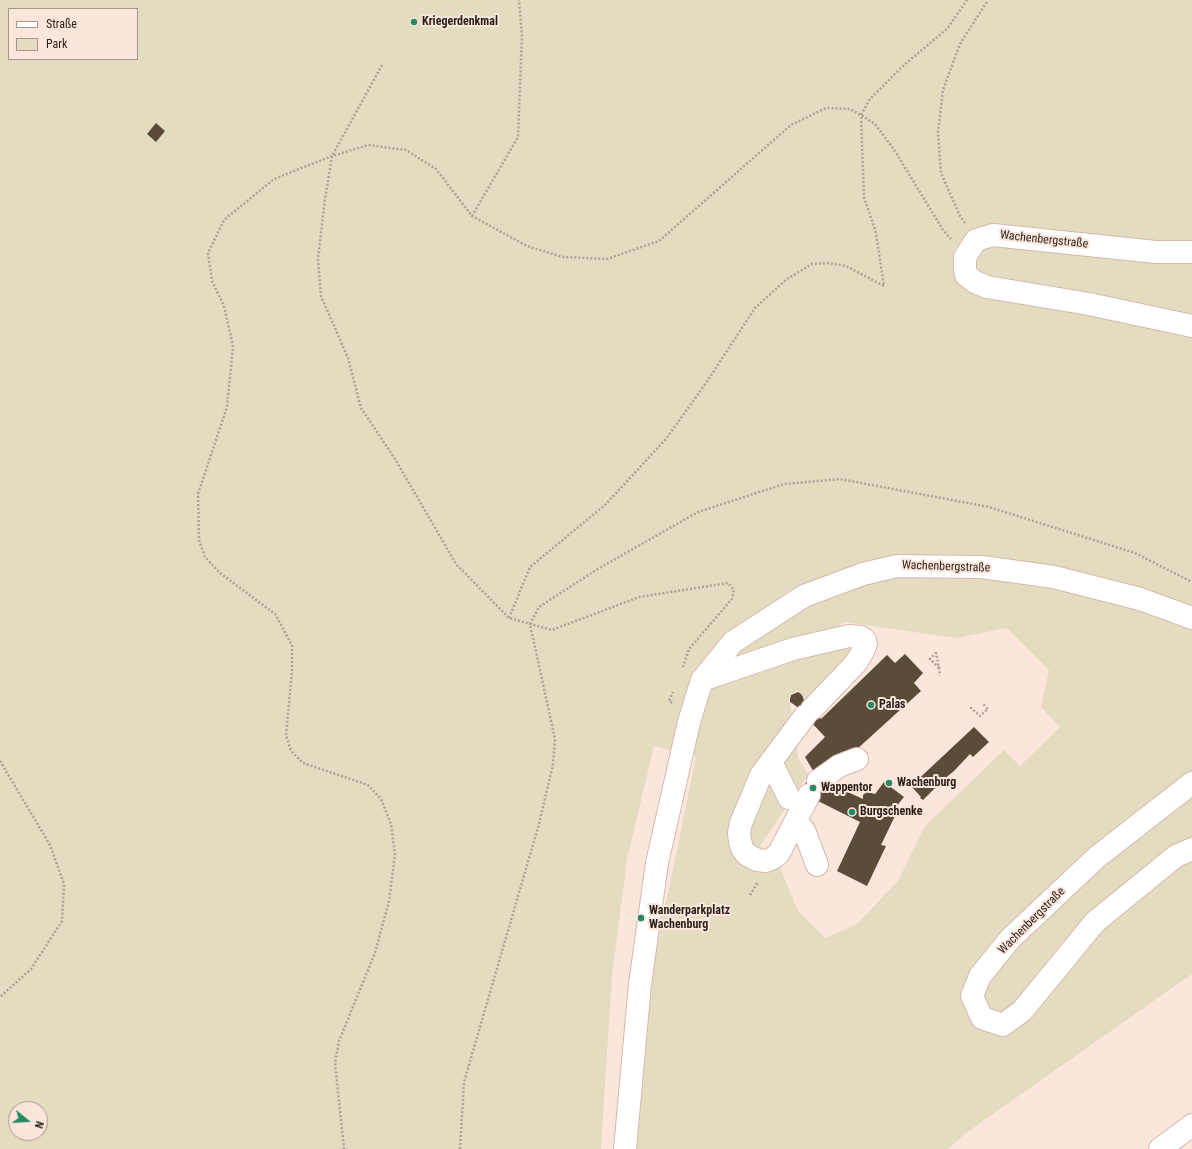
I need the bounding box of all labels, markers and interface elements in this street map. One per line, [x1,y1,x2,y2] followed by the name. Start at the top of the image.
[8,8,138,60] legend
[422,15,498,29] place label: Kriegerdenkmal
[46,17,77,31] text: Straße
[409,17,419,27] marker: Kriegerdenkmal
[46,37,67,51] text: Park
[999,228,1089,252] street label: Wachenbergstraße
[901,558,991,576] street label: Wachenbergstraße
[879,698,906,712] place label: Palas
[866,700,876,710] marker: Palas
[897,776,956,790] place label: Wachenburg
[884,778,894,788] marker: Wachenburg
[821,781,872,795] place label: Wappentor
[808,783,818,793] marker: Wappentor
[860,805,922,819] place label: Burgschenke
[847,807,857,817] marker: Burgschenke
[996,885,1068,957] street label: Wachenbergstraße
[649,904,730,932] place label: Wanderparkplatz Wachenburg
[636,913,646,923] marker: Wanderparkplatz Wachenburg
[8,1101,48,1141] north arrow
[32,1119,46,1130] text: N

